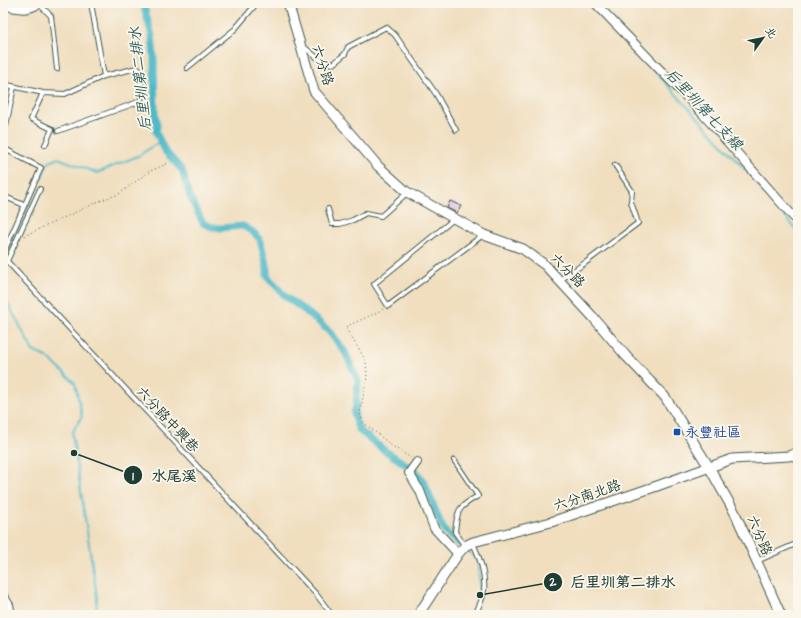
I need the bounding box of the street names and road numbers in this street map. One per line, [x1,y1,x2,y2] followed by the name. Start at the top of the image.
[306,42,338,88] street label: 六分路
[545,249,589,293] street label: 六分路
[131,382,204,458] street label: 六分路中興巷
[551,475,624,517] street label: 六分南北路
[741,512,777,559] street label: 六分路

